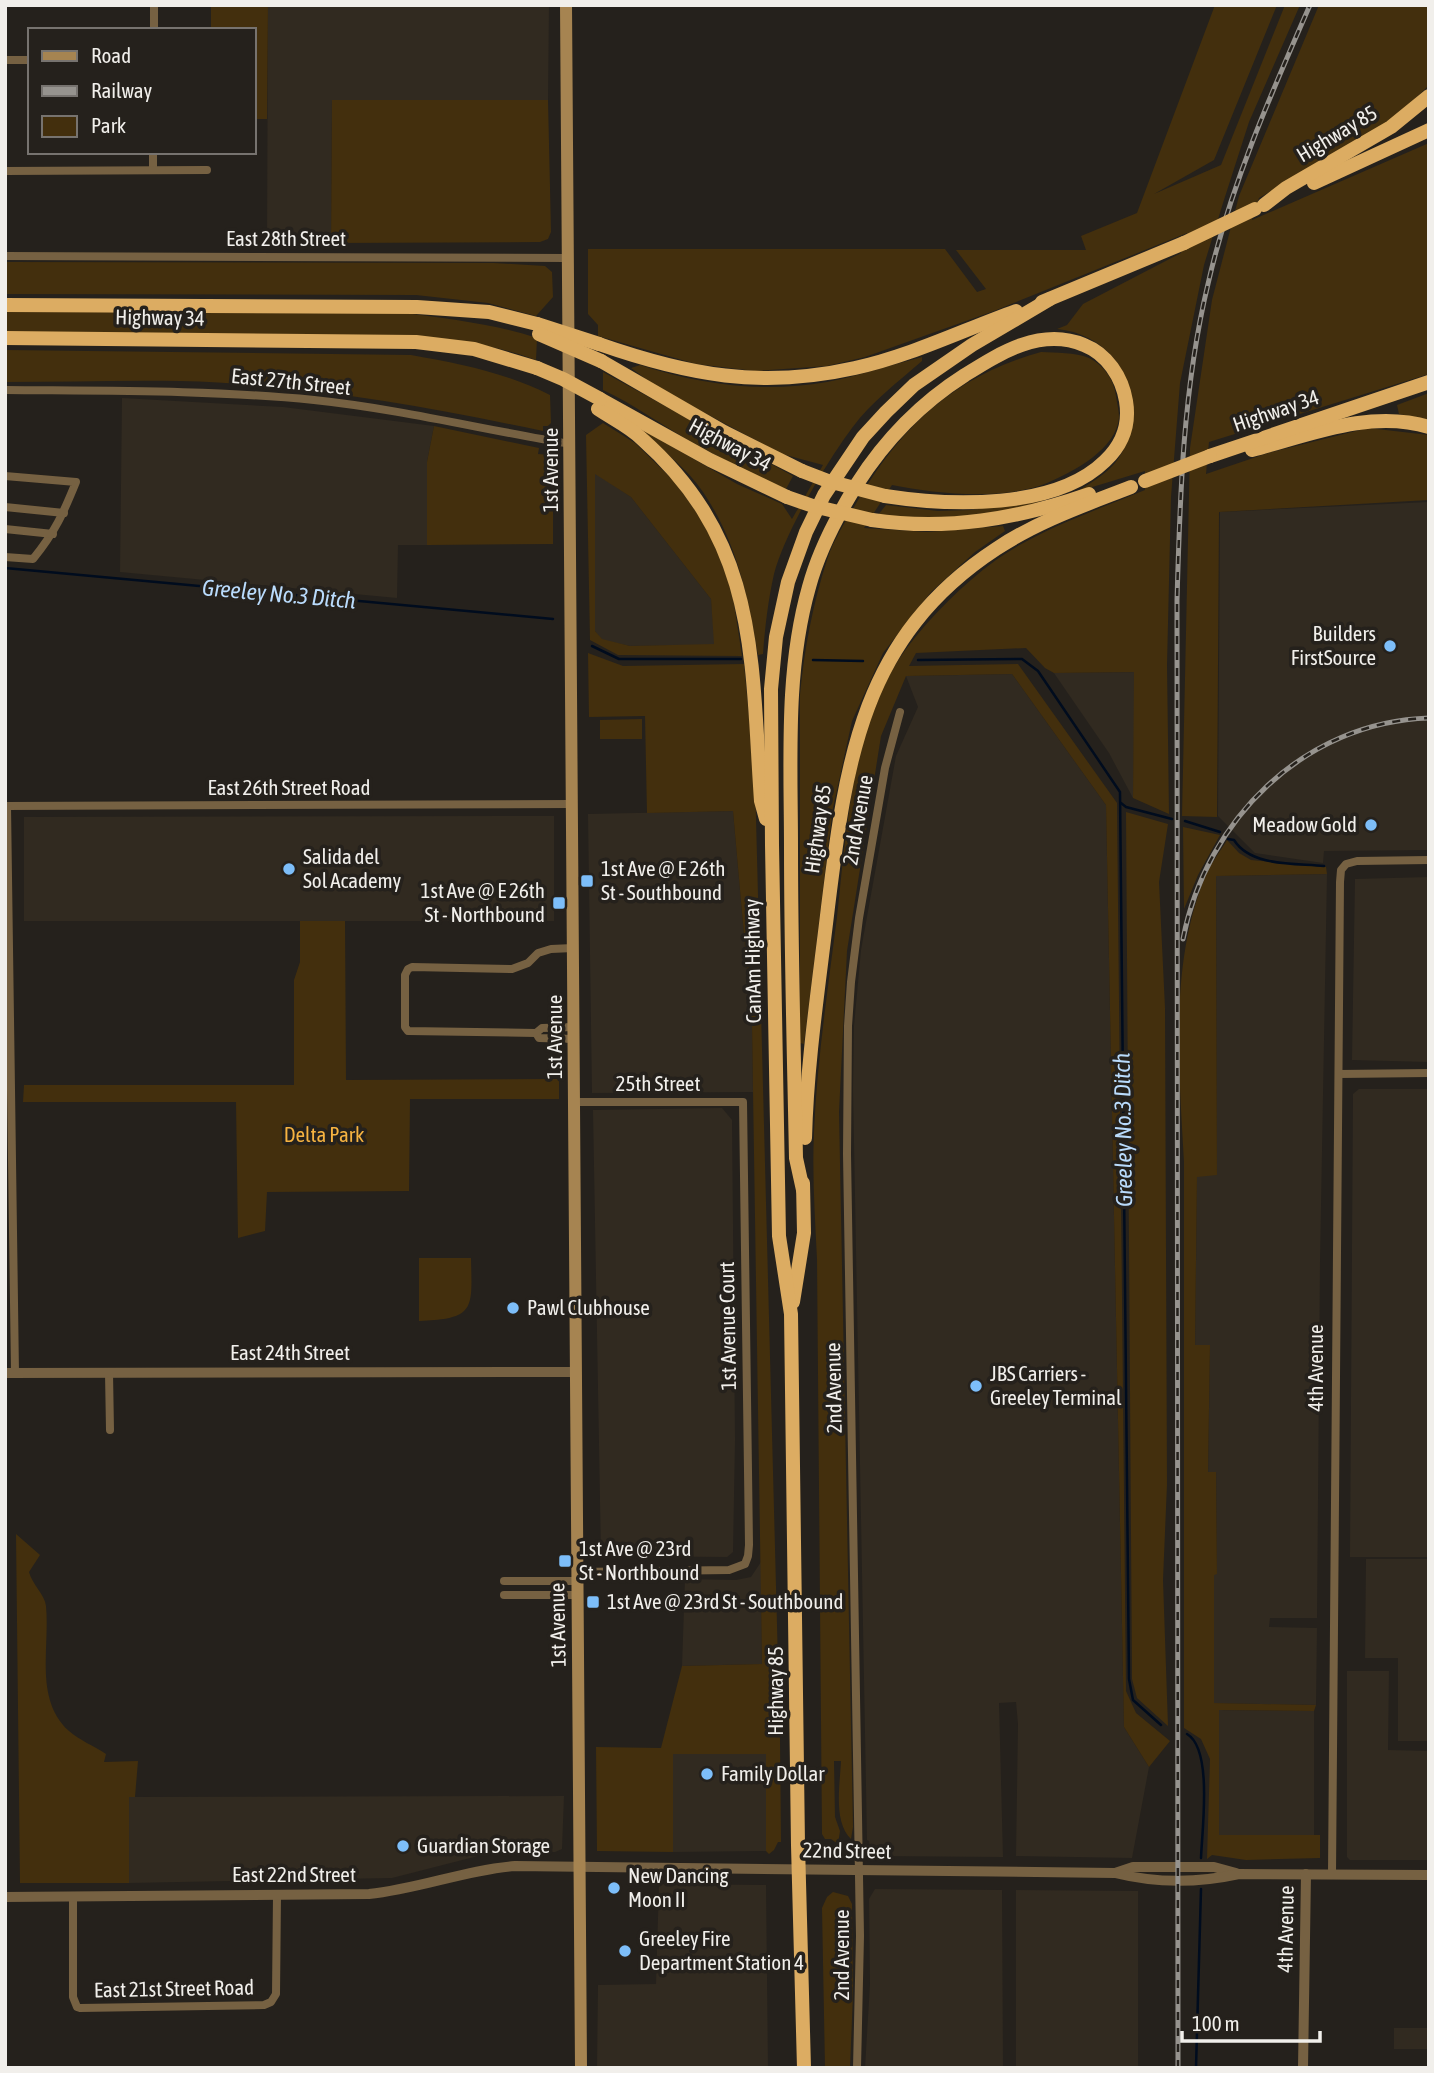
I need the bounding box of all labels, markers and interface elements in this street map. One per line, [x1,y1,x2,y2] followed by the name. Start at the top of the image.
[28,28,256,154] legend
[91,43,131,67] text: Road
[91,78,153,102] text: Railway
[1292,100,1381,167] street label: Highway 85
[91,113,126,137] text: Park
[226,226,346,250] street label: East 28th Street
[115,304,205,330] street label: Highway 34
[230,363,352,399] street label: East 27th Street
[1229,384,1322,436] street label: Highway 34
[685,412,776,476] street label: Highway 34
[538,428,562,512] street label: 1st Avenue
[201,574,357,614] water label: Greeley No.3 Ditch
[1291,621,1376,669] place label: Builders FirstSource
[1382,638,1398,654] marker: Builders FirstSource
[837,773,877,867] street label: 2nd Avenue
[208,775,370,799] street label: East 26th Street Road
[799,783,835,875] street label: Highway 85
[1252,812,1357,836] place label: Meadow Gold
[1363,817,1379,833] marker: Meadow Gold
[303,844,402,892] place label: Salida del Sol Academy
[601,856,725,904] place label: 1st Ave @ E 26th St - Southbound
[281,861,297,877] marker: Salida del Sol Academy
[579,873,595,889] marker: 1st Ave @ E 26th St - Southbound
[421,878,545,926] place label: 1st Ave @ E 26th St - Northbound
[551,895,567,911] marker: 1st Ave @ E 26th St - Northbound
[739,898,765,1024] street label: CanAm Highway
[542,995,566,1079] street label: 1st Avenue
[1109,1053,1137,1207] water label: Greeley No.3 Ditch
[616,1071,700,1095] street label: 25th Street
[284,1122,364,1146] park label: Delta Park
[714,1261,740,1391] street label: 1st Avenue Court
[527,1295,650,1319] place label: Pawl Clubhouse
[505,1300,521,1316] marker: Pawl Clubhouse
[1303,1324,1327,1412] street label: 4th Avenue
[230,1340,350,1364] street label: East 24th Street
[820,1342,846,1434] street label: 2nd Avenue
[990,1361,1122,1409] place label: JBS Carriers - Greeley Terminal
[968,1378,984,1394] marker: JBS Carriers - Greeley Terminal
[579,1536,699,1584] place label: 1st Ave @ 23rd St - Northbound
[557,1553,573,1569] marker: 1st Ave @ 23rd St - Northbound
[544,1583,570,1667] street label: 1st Avenue
[607,1589,843,1613] place label: 1st Ave @ 23rd St - Southbound
[585,1594,601,1610] marker: 1st Ave @ 23rd St - Southbound
[763,1646,787,1736] street label: Highway 85
[721,1761,825,1785] place label: Family Dollar
[699,1766,715,1782] marker: Family Dollar
[417,1833,550,1857] place label: Guardian Storage
[802,1837,892,1863] street label: 22nd Street
[395,1838,411,1854] marker: Guardian Storage
[232,1862,356,1886] street label: East 22nd Street
[628,1863,729,1911] place label: New Dancing Moon II
[606,1880,622,1896] marker: New Dancing Moon II
[1272,1885,1298,1973] street label: 4th Avenue
[829,1909,853,2001] street label: 2nd Avenue
[639,1926,804,1974] place label: Greeley Fire Department Station 4
[617,1943,633,1959] marker: Greeley Fire Department Station 4
[94,1975,254,2001] street label: East 21st Street Road
[1182,2000,1320,2044] scale bar
[1192,2011,1240,2035] text: 100 m

